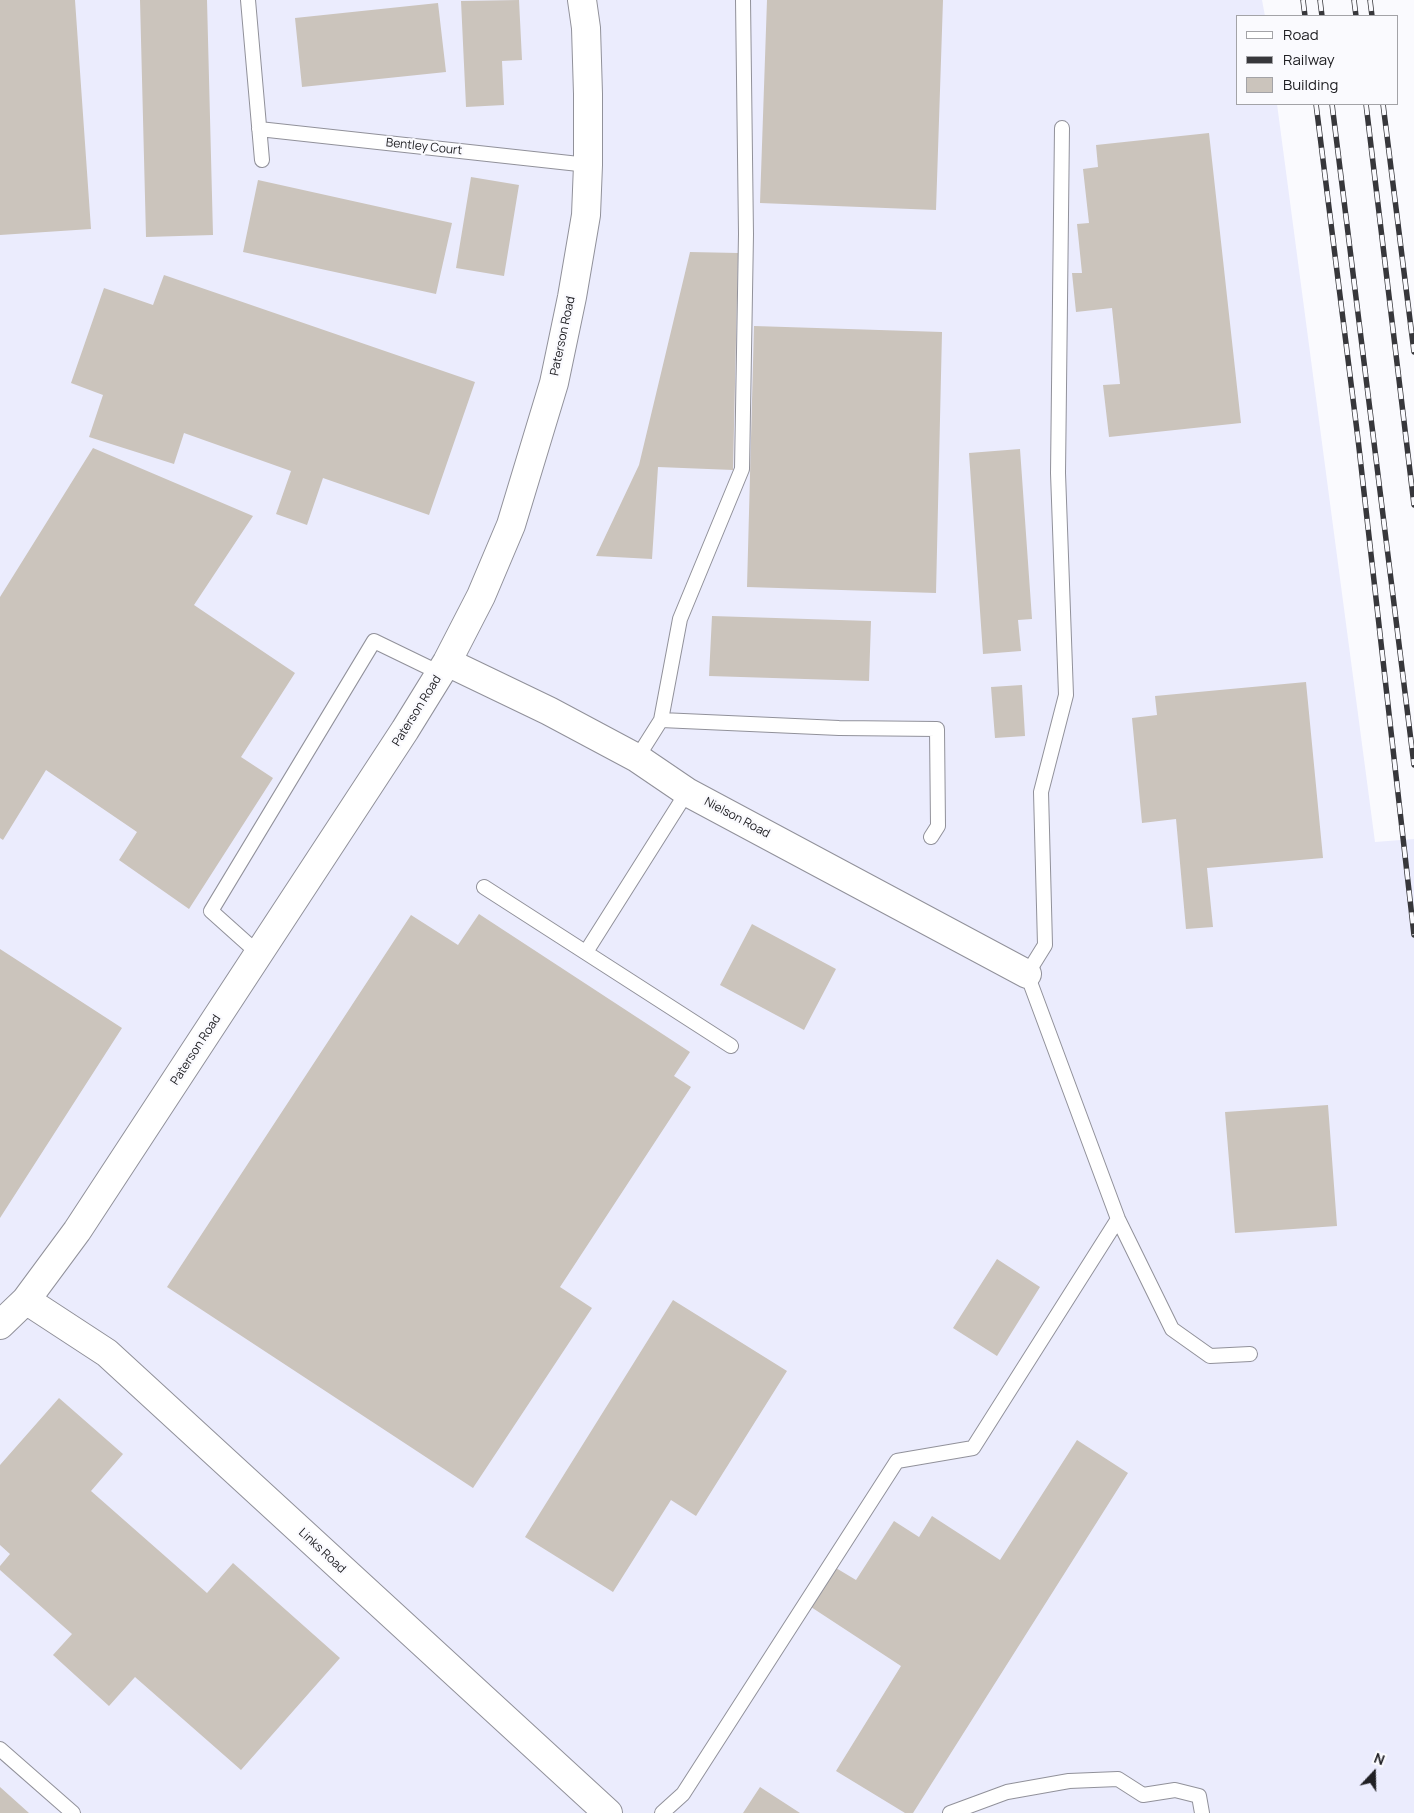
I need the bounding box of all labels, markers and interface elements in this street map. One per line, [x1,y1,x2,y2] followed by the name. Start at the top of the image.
[1236,15,1399,105] legend
[1283,24,1319,45] text: Road
[1283,49,1335,70] text: Railway
[1283,74,1338,95] text: Building
[385,136,463,158] street label: Bentley Court
[548,295,578,377] street label: Paterson Road
[390,673,444,749] street label: Paterson Road
[702,795,772,841] street label: Nielson Road
[168,1012,224,1088] street label: Paterson Road
[296,1526,348,1576] street label: Links Road
[1349,1748,1399,1798] north arrow
[1371,1748,1388,1769] text: N

